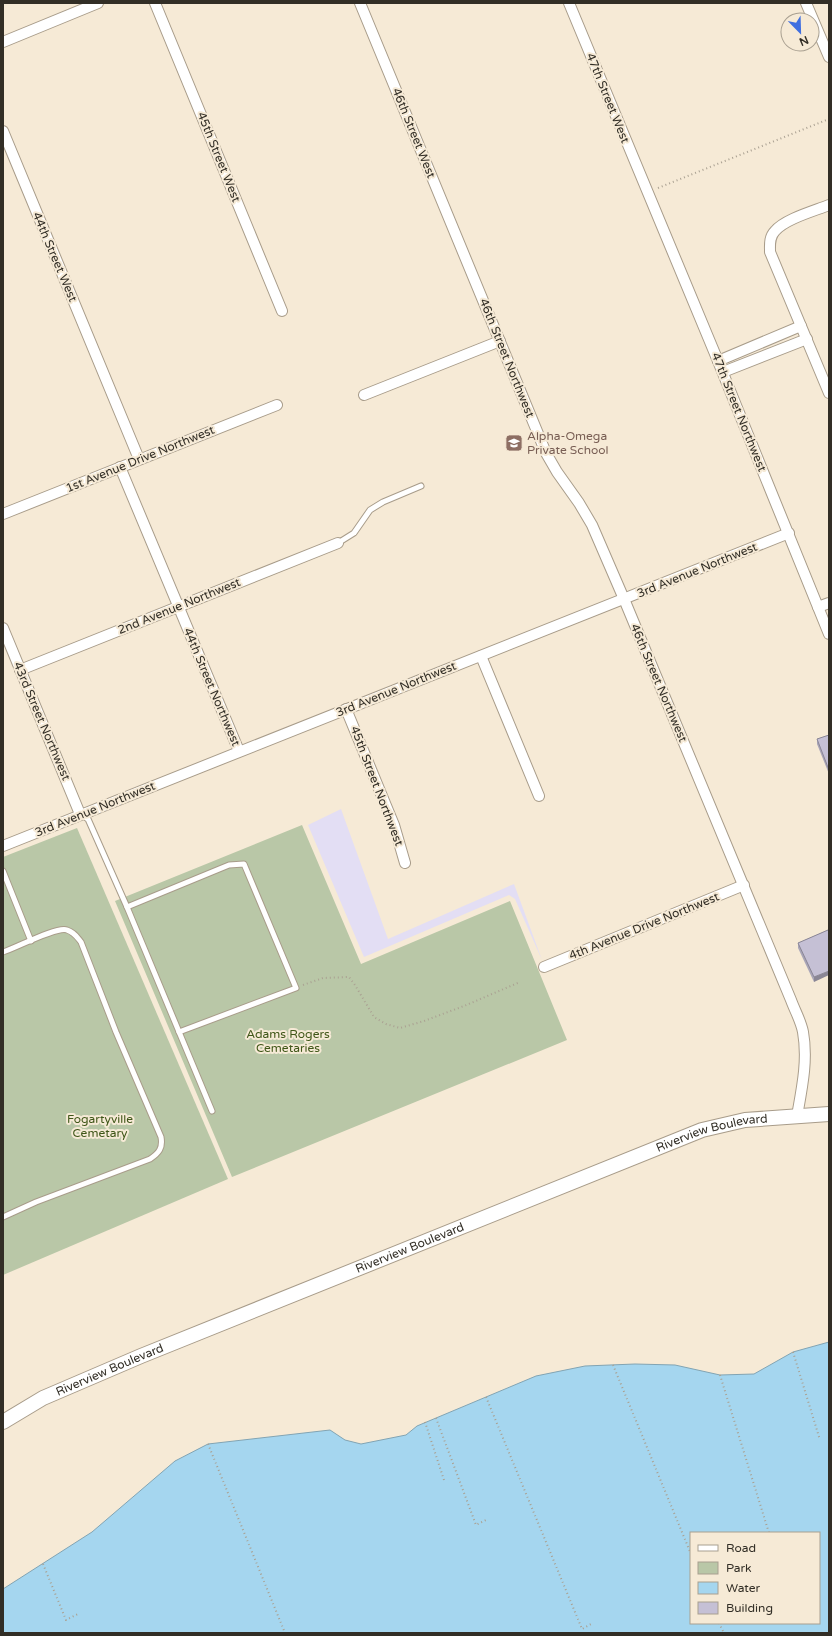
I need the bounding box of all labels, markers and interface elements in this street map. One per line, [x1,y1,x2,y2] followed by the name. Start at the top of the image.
[780,12,820,52] north arrow
[797,33,810,48] text: N
[583,51,633,146] street label: 47th Street West
[389,86,439,181] street label: 46th Street West
[194,110,244,205] street label: 45th Street West
[30,210,80,304] street label: 44th Street West
[477,296,537,420] street label: 46th Street Northwest
[709,350,769,474] street label: 47th Street Northwest
[64,423,217,495] street label: 1st Avenue Drive Northwest
[527,429,609,457] place label: Alpha-Omega Private School
[504,433,524,453] school or university icon: Alpha-Omega Private School
[635,539,760,601] street label: 3rd Avenue Northwest
[116,575,243,637] street label: 2nd Avenue Northwest
[628,622,690,745] street label: 46th Street Northwest
[181,626,243,749] street label: 44th Street Northwest
[334,658,459,720] street label: 3rd Avenue Northwest
[11,660,73,783] street label: 43rd Street Northwest
[348,724,406,848] street label: 45th Street Northwest
[33,778,158,840] street label: 3rd Avenue Northwest
[567,889,722,963] street label: 4th Avenue Drive Northwest
[246,1027,330,1055] park label: Adams Rogers Cemetaries
[654,1111,768,1155] street label: Riverview Boulevard
[67,1112,133,1140] park label: Fogartyville Cemetary
[353,1220,466,1276] street label: Riverview Boulevard
[54,1341,165,1399] street label: Riverview Boulevard
[690,1532,820,1624] legend
[726,1541,756,1555] text: Road
[726,1561,752,1575] text: Park
[726,1581,761,1595] text: Water
[726,1601,773,1615] text: Building

